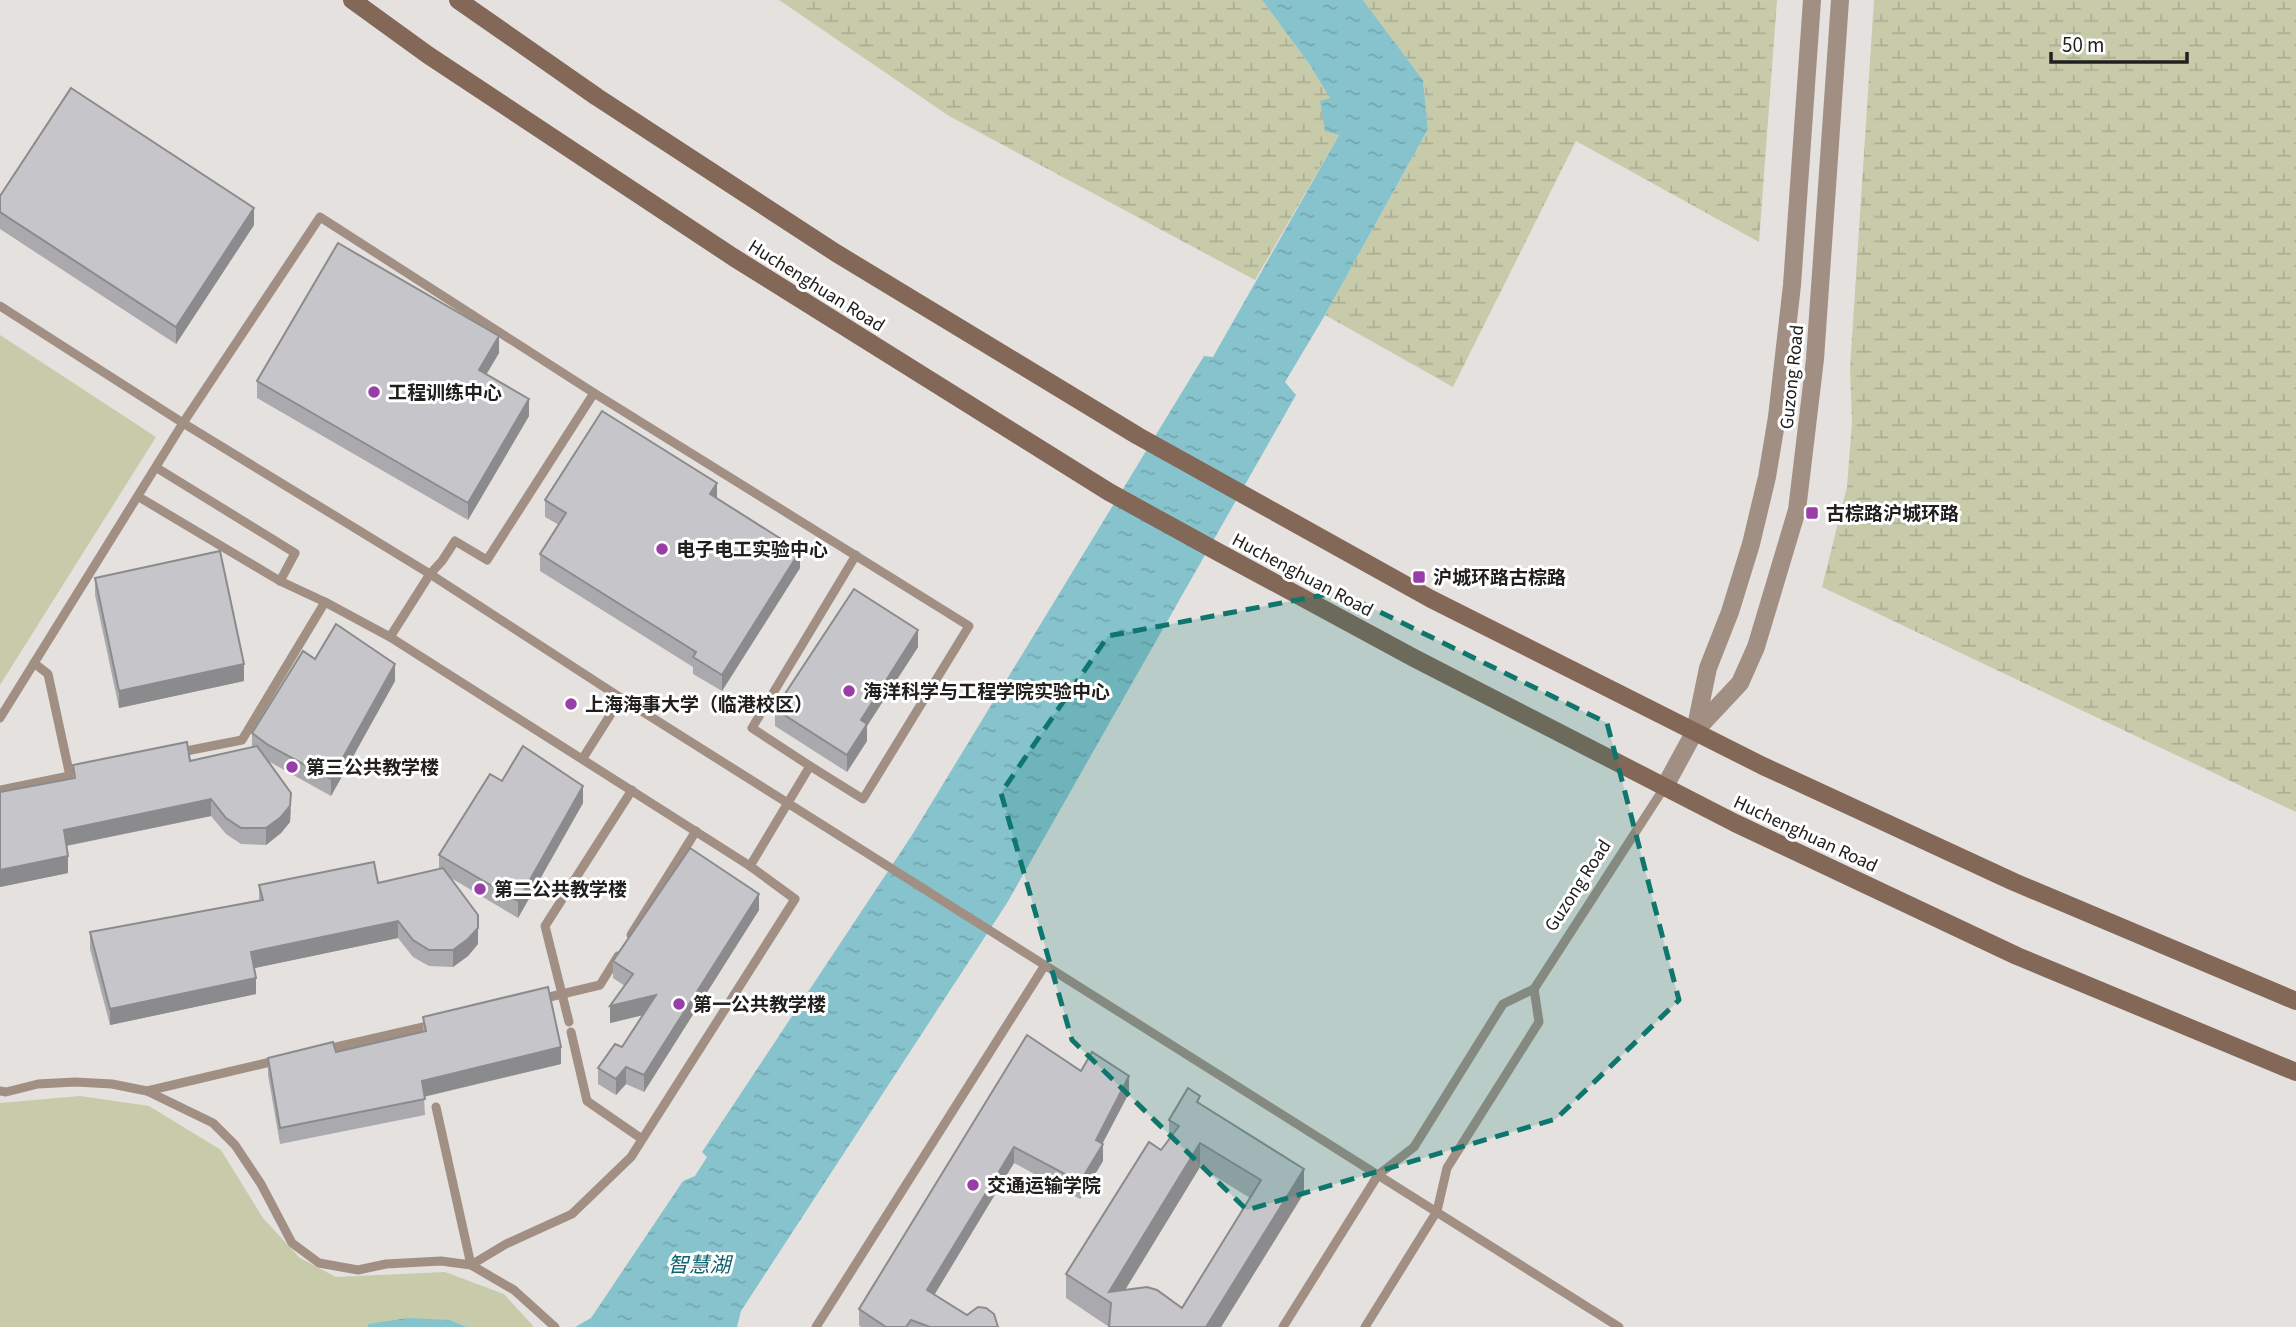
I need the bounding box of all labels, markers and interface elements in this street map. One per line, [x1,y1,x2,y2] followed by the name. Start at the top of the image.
[2051,21,2188,65] scale bar
[2062,30,2104,60] text: 50 m
[743,233,890,339] street label: Huchenghuan Road
[1774,324,1811,431] street label: Guzong Road
[388,380,502,407] place label: 工程训练中心
[366,384,382,400] marker: 工程训练中心
[1826,501,1959,528] place label: 古棕路沪城环路
[1804,505,1820,521] marker: 古棕路沪城环路
[1227,527,1378,624] street label: Huchenghuan Road
[676,537,828,564] place label: 电子电工实验中心
[654,541,670,557] marker: 电子电工实验中心
[1433,565,1566,592] place label: 沪城环路古棕路
[1411,569,1427,585] marker: 沪城环路古棕路
[863,679,1110,706] place label: 海洋科学与工程学院实验中心
[841,683,857,699] marker: 海洋科学与工程学院实验中心
[585,692,813,719] place label: 上海海事大学（临港校区）
[563,696,579,712] marker: 上海海事大学（临港校区）
[306,755,439,782] place label: 第三公共教学楼
[284,759,300,775] marker: 第三公共教学楼
[1729,789,1882,880] street label: Huchenghuan Road
[1538,835,1618,937] street label: Guzong Road
[494,877,627,904] place label: 第二公共教学楼
[472,881,488,897] marker: 第二公共教学楼
[693,992,826,1019] place label: 第一公共教学楼
[671,996,687,1012] marker: 第一公共教学楼
[987,1173,1101,1200] place label: 交通运输学院
[965,1177,981,1193] marker: 交通运输学院
[668,1250,733,1280] water label: 智慧湖

